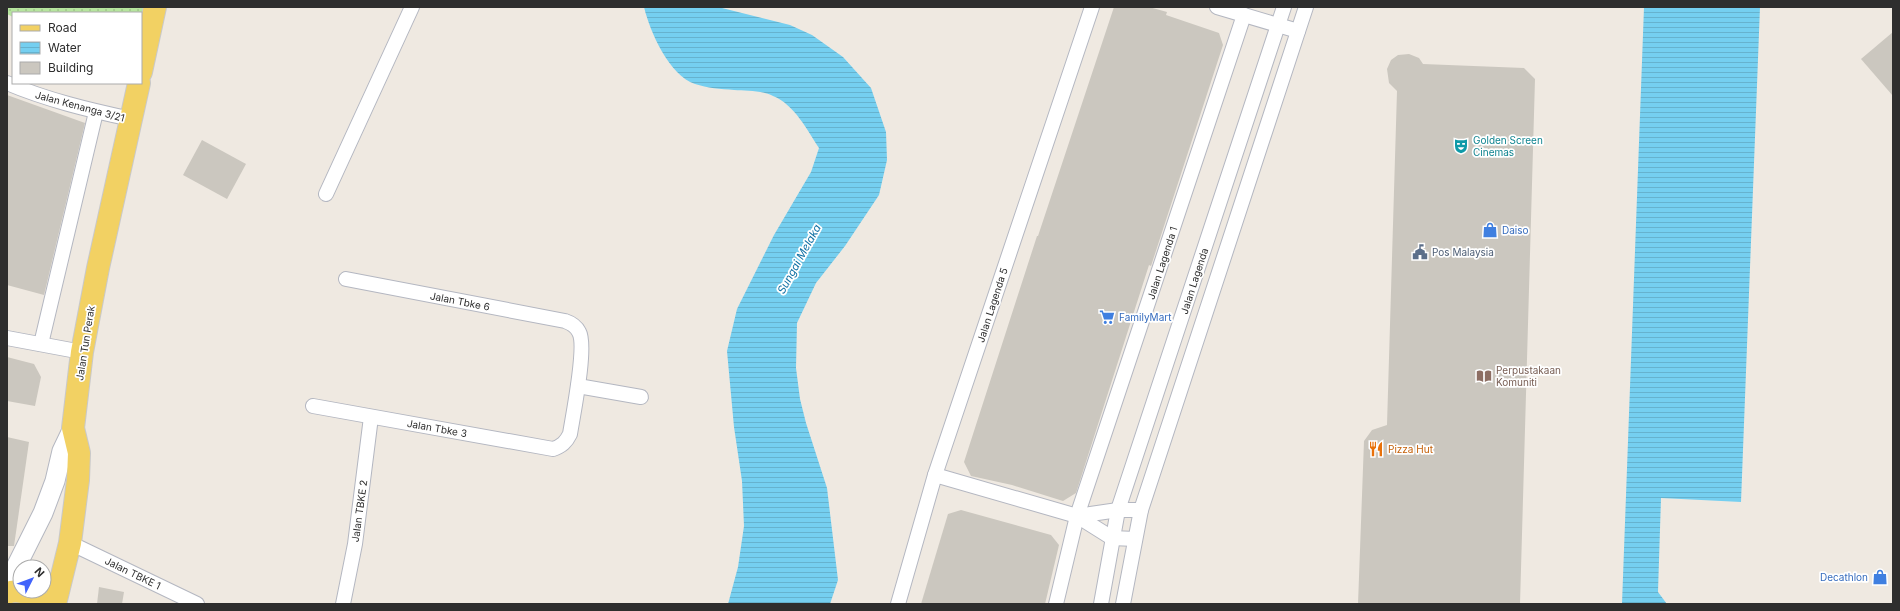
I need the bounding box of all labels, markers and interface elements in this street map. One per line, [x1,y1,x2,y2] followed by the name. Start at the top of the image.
[12,12,142,84] legend
[48,20,77,35] text: Road
[48,40,82,55] text: Water
[48,60,93,75] text: Building
[34,88,126,124] street label: Jalan Kenanga 3/21
[1473,134,1543,158] place label: Golden Screen Cinemas
[1452,137,1470,155] theatre icon: Golden Screen Cinemas
[774,221,824,296] water label: Sungai Melaka
[1481,221,1499,239] shop icon: Daiso
[1502,224,1529,236] place label: Daiso
[1145,225,1179,301] street label: Jalan Lagenda 1
[1411,243,1429,261] public building icon: Pos Malaysia
[1178,246,1210,316] street label: Jalan Lagenda
[1432,246,1494,258] place label: Pos Malaysia
[974,266,1010,344] street label: Jalan Lagenda 5
[429,289,491,313] street label: Jalan Tbke 6
[73,304,97,381] street label: Jalan Tun Perak
[1098,308,1116,326] supermarket icon: FamilyMart
[1119,311,1172,323] place label: FamilyMart
[1496,364,1561,388] place label: Perpustakaan Komuniti
[1475,367,1493,385] library icon: Perpustakaan Komuniti
[406,417,468,439] street label: Jalan Tbke 3
[1367,440,1385,458] restaurant icon: Pizza Hut
[1388,443,1434,455] place label: Pizza Hut
[349,479,369,543] street label: Jalan TBKE 2
[103,554,163,592] street label: Jalan TBKE 1
[12,559,52,599] north arrow
[31,565,47,580] text: N
[1871,568,1889,586] shop icon: Decathlon
[1820,571,1868,583] place label: Decathlon

